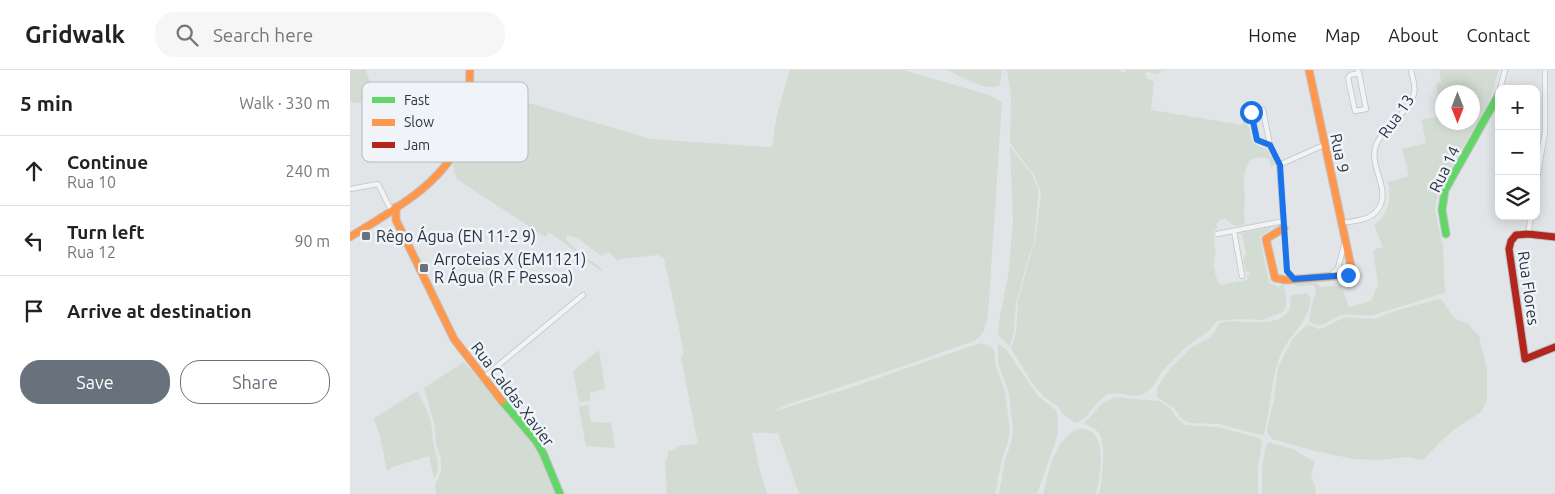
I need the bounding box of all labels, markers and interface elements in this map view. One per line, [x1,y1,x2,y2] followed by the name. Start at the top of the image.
[155,12,505,57] search box
[25,21,125,48] text: Gridwalk
[173,21,201,49] icon: search
[213,24,313,46] text: Search here
[1248,25,1297,45] text: Home
[1325,25,1360,45] text: Map
[1388,25,1438,45] text: About
[1466,25,1530,45] text: Contact
[362,82,528,162] legend
[1435,85,1480,130] north arrow
[1495,85,1540,220] map controls
[1495,85,1540,130] button: +
[20,91,73,115] text: 5 min
[1375,91,1417,141] street label: Rua 13
[404,92,430,108] text: Fast
[239,94,330,112] text: Walk · 330 m
[1240,101,1263,124] route start
[404,114,434,130] text: Slow
[1495,130,1540,175] button: −
[1327,132,1353,174] street label: Rua 9
[404,137,430,153] text: Jam
[1425,143,1463,195] street label: Rua 14
[67,151,148,173] text: Continue
[20,157,48,185] icon: ahead
[285,162,330,180] text: 240 m
[67,173,116,191] text: Rua 10
[1495,175,1540,220] button: layers
[67,221,145,243] text: Turn left
[376,225,536,246] place label: Rêgo Água (EN 11-2 9)
[20,227,48,255] icon: left
[360,230,372,242] marker: Rêgo Água (EN 11-2 9)
[294,232,330,250] text: 90 m
[67,243,116,261] text: Rua 12
[434,250,586,287] place label: Arroteias X (EM1121) R Água (R F Pessoa)
[1515,250,1543,326] street label: Rua Flores
[418,262,430,274] marker: Arroteias X (EM1121) R Água (R F Pessoa)
[1337,264,1360,287] route end
[20,297,48,325] icon: arrive
[67,300,252,322] text: Arrive at destination
[468,338,558,450] street label: Rua Caldas Xavier
[20,360,170,404] button: Save
[180,360,330,404] button: Share

